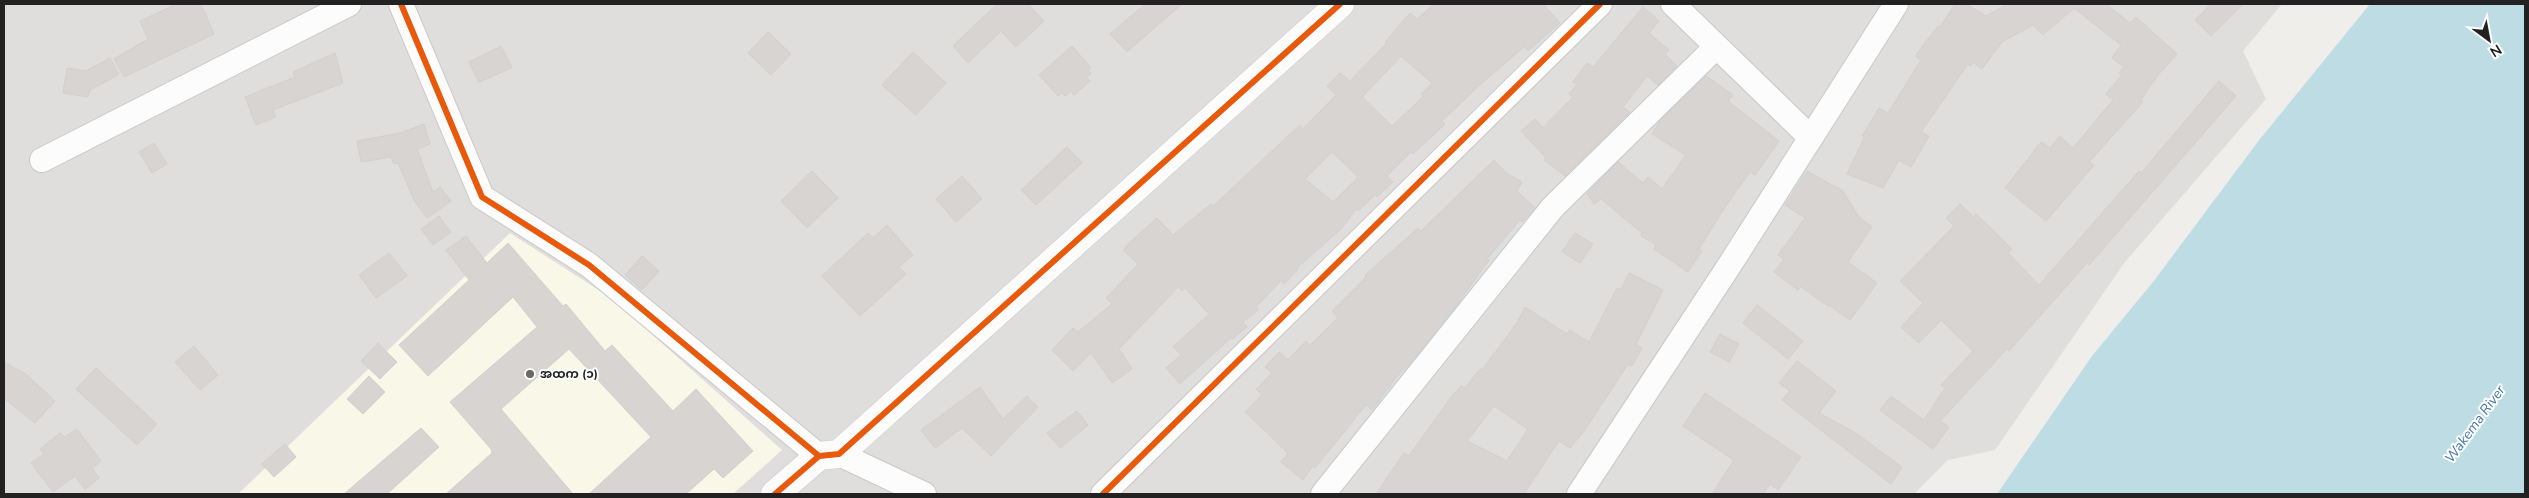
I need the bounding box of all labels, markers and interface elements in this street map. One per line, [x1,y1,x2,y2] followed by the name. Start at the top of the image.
[2464,15,2514,65] north arrow
[2486,40,2505,61] text: N
[540,366,598,382] place label: အထက (၁)
[524,368,536,380] marker: အထက (၁)
[2440,381,2510,467] water label: Wakema River

